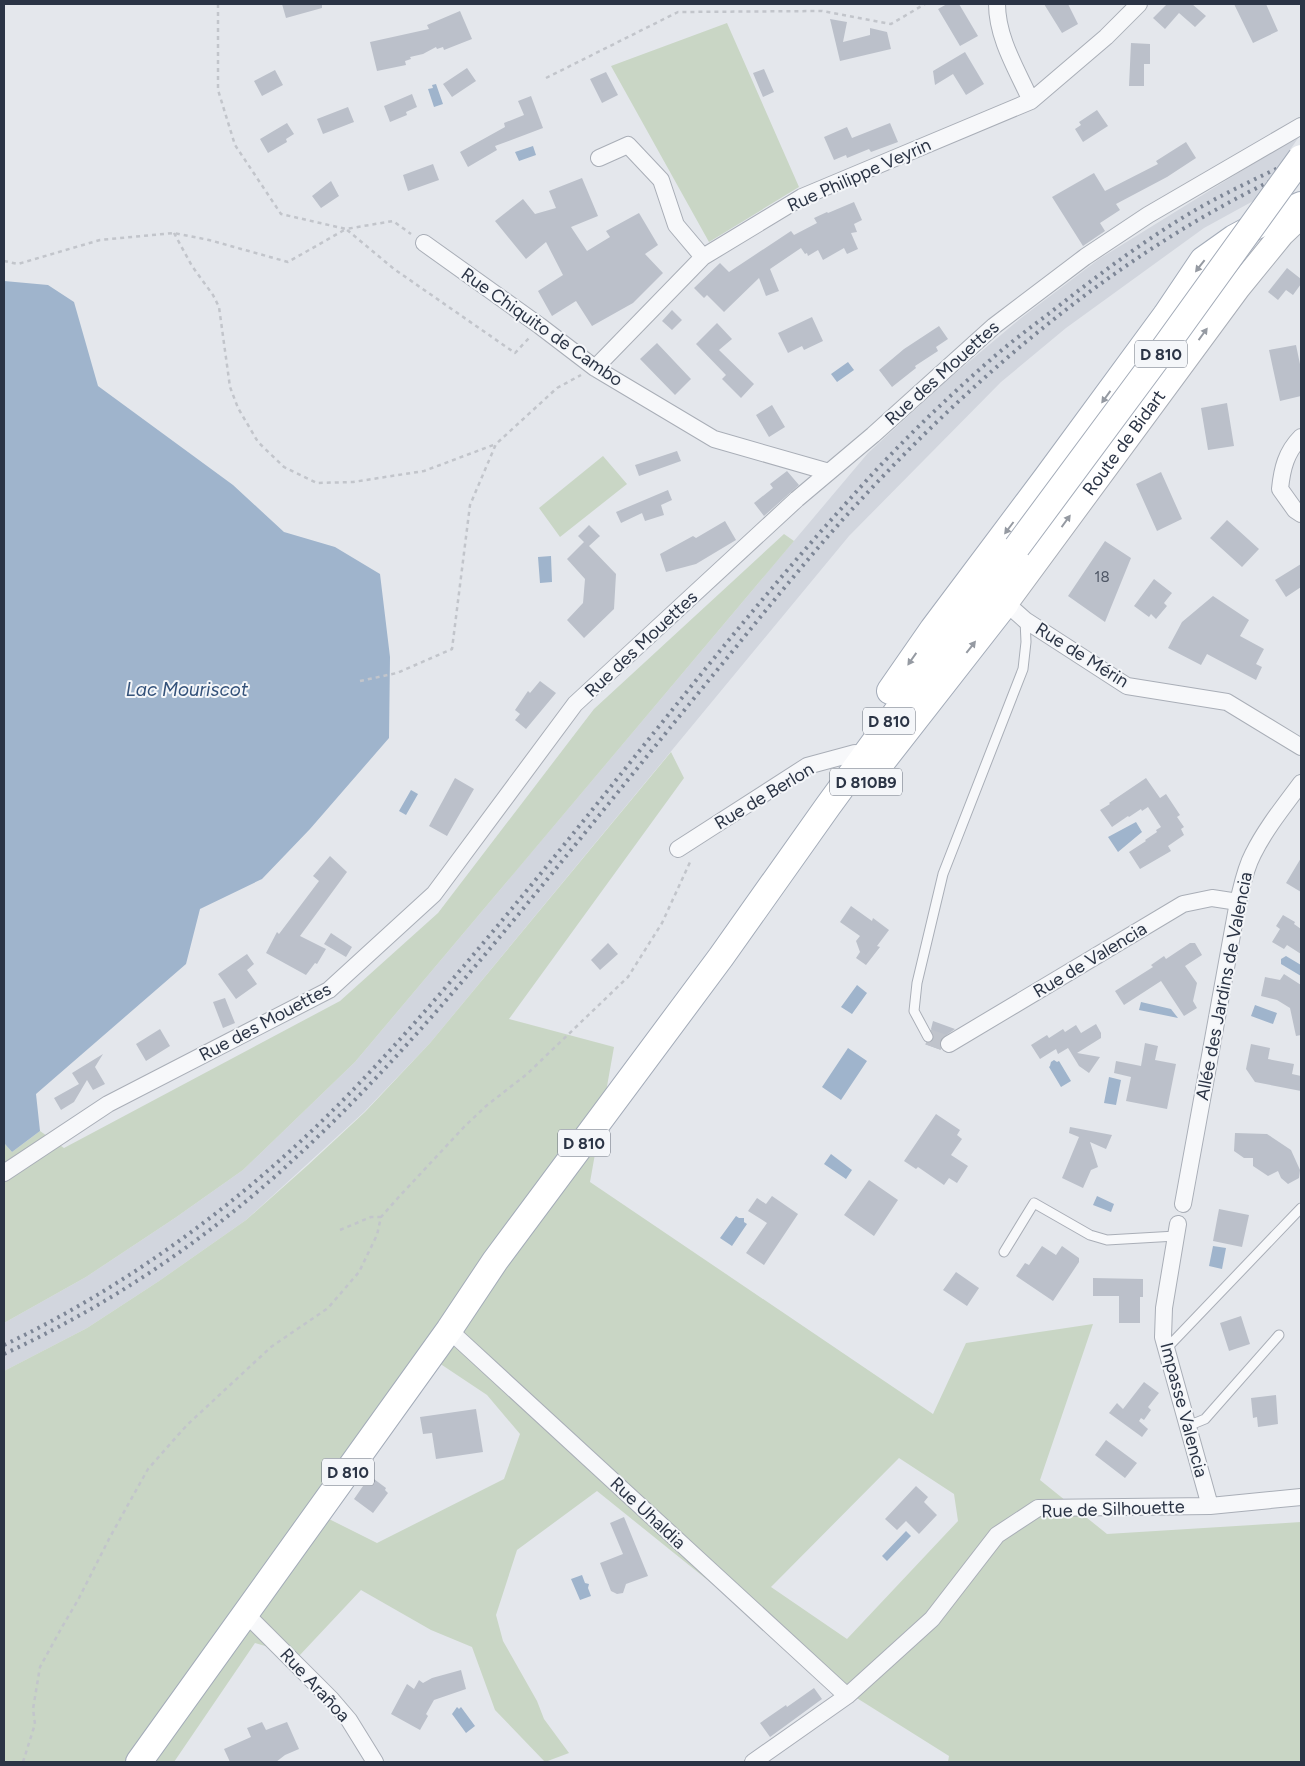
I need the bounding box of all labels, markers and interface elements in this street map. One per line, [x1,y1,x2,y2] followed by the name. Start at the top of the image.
[784,133,934,217] street label: Rue Philippe Veyrin
[1195,259,1206,272] one-way arrow
[457,263,627,391] street label: Rue Chiquito de Cambo
[880,316,1004,430] street label: Rue des Mouettes
[1198,328,1209,341] one-way arrow
[1135,340,1187,368] road number: D 810
[1078,386,1170,500] street label: Route de Bidart
[1101,391,1111,404] one-way arrow
[1060,515,1071,528] one-way arrow
[1004,521,1014,535] one-way arrow
[1094,568,1110,586] house number: 18
[580,586,702,702] street label: Rue des Mouettes
[1031,618,1133,692] street label: Rue de Mérin
[966,641,977,654] one-way arrow
[907,652,917,666] one-way arrow
[126,678,249,701] water label: Lac Mouriscot
[863,708,915,734] road number: D 810
[710,758,818,834] street label: Rue de Berlon
[830,769,902,796] road number: D 810B9
[1191,870,1257,1102] street label: Allée des Jardins de Valencia
[1029,918,1151,1002] street label: Rue de Valencia
[195,978,335,1066] street label: Rue des Mouettes
[558,1130,610,1156] road number: D 810
[1155,1340,1213,1480] street label: Impasse Valencia
[322,1458,374,1485] road number: D 810
[606,1472,690,1554] street label: Rue Uhaldia
[1041,1495,1185,1522] street label: Rue de Silhouette
[275,1644,355,1726] street label: Rue Arañoa

